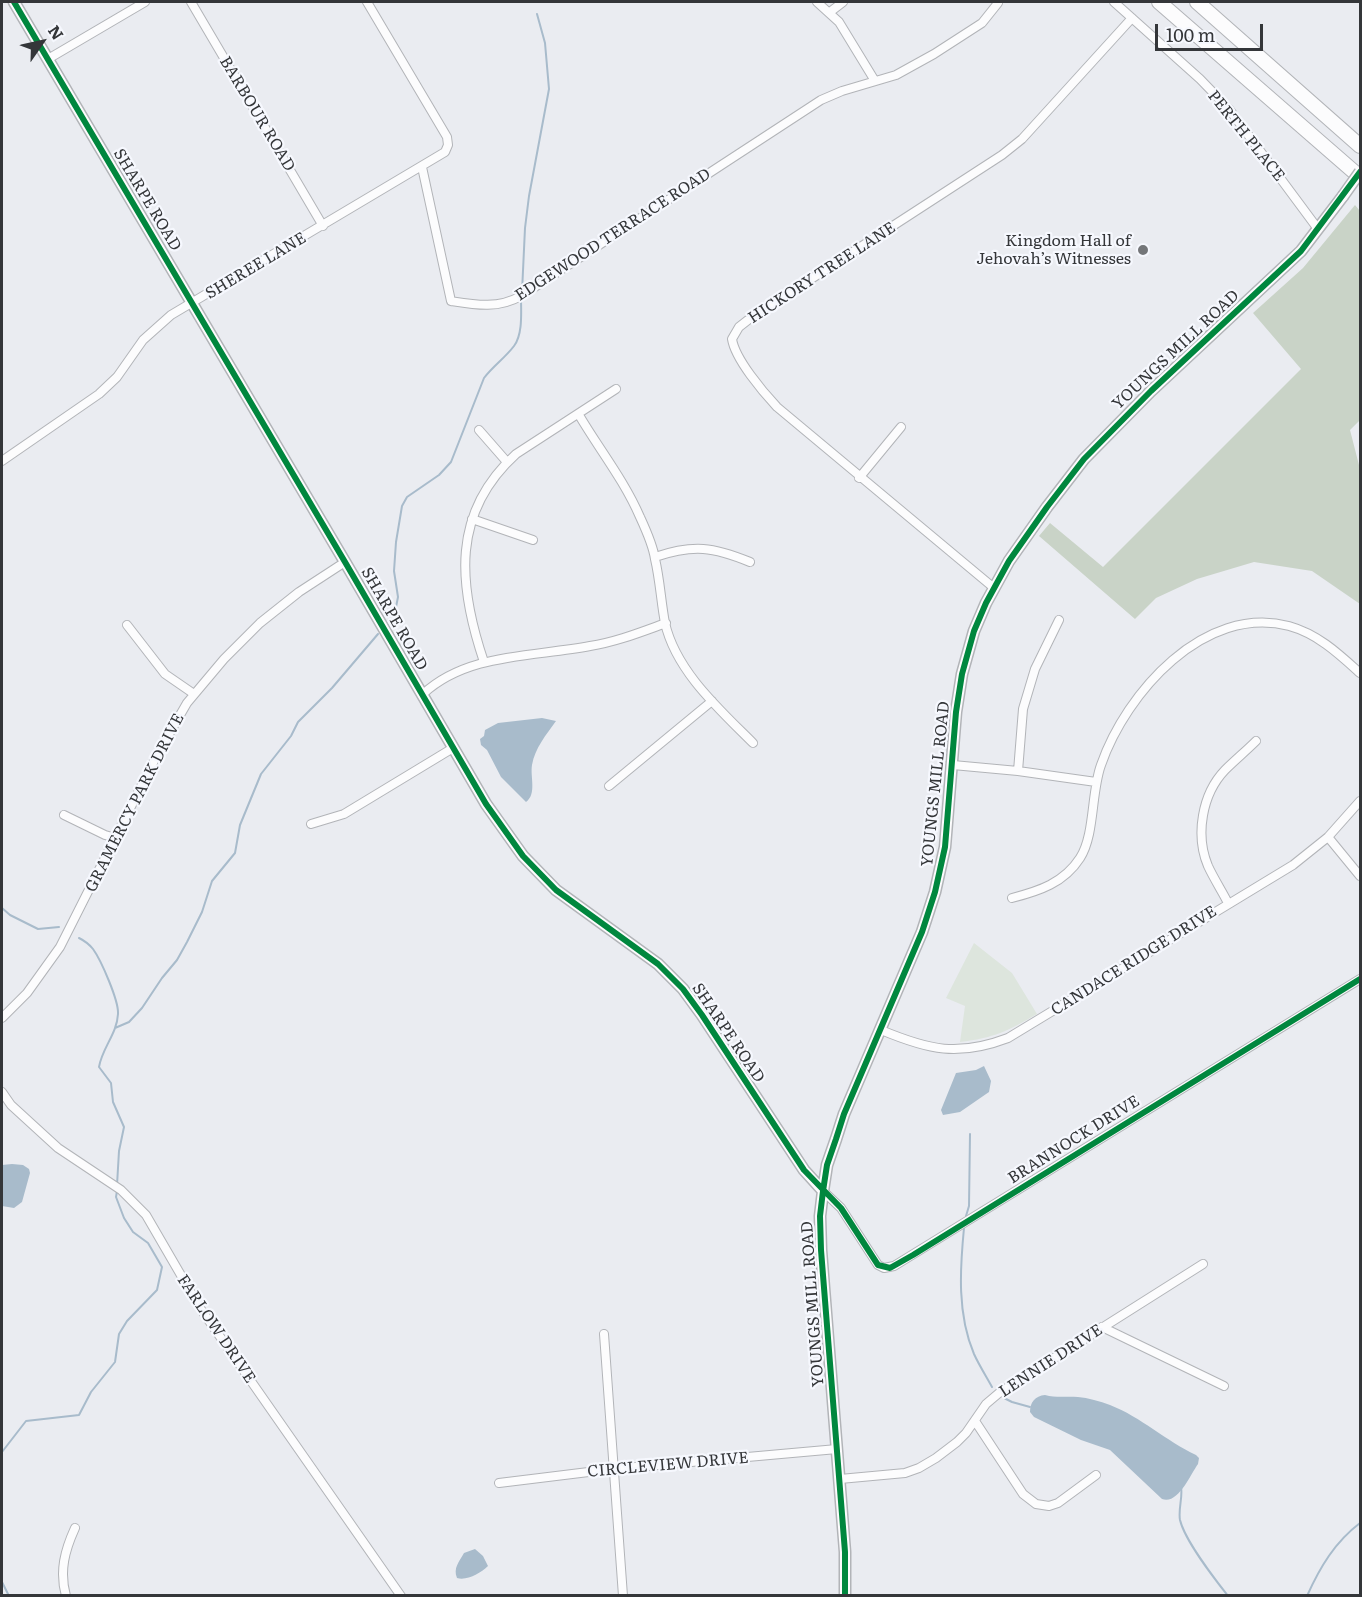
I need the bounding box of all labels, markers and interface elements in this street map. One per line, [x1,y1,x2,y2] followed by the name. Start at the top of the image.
[12,12,72,72] north arrow
[1158,12,1266,50] scale bar
[43,20,71,44] text: N
[1166,21,1215,48] text: 100 m
[215,53,299,175] street label: BARBOUR ROAD
[1204,87,1288,185] street label: PERTH PLACE
[109,145,185,255] street label: SHARPE ROAD
[512,165,714,305] street label: EDGEWOOD TERRACE ROAD
[745,218,899,328] street label: HICKORY TREE LANE
[202,228,310,304] street label: SHEREE LANE
[976,231,1131,269] place label: Kingdom Hall of Jehovah’s Witnesses
[1136,243,1150,257] marker: Kingdom Hall of Jehovah’s Witnesses
[1109,286,1243,414] street label: YOUNGS MILL ROAD
[357,564,431,674] street label: SHARPE ROAD
[918,700,954,868] street label: YOUNGS MILL ROAD
[82,710,188,896] street label: GRAMERCY PARK DRIVE
[1048,902,1220,1020] street label: CANDACE RIDGE DRIVE
[688,980,768,1086] street label: SHARPE ROAD
[1005,1092,1143,1188] street label: BRANNOCK DRIVE
[798,1220,828,1388] street label: YOUNGS MILL ROAD
[173,1271,259,1387] street label: FARLOW DRIVE
[996,1320,1106,1402] street label: LENNIE DRIVE
[587,1448,749,1482] street label: CIRCLEVIEW DRIVE

